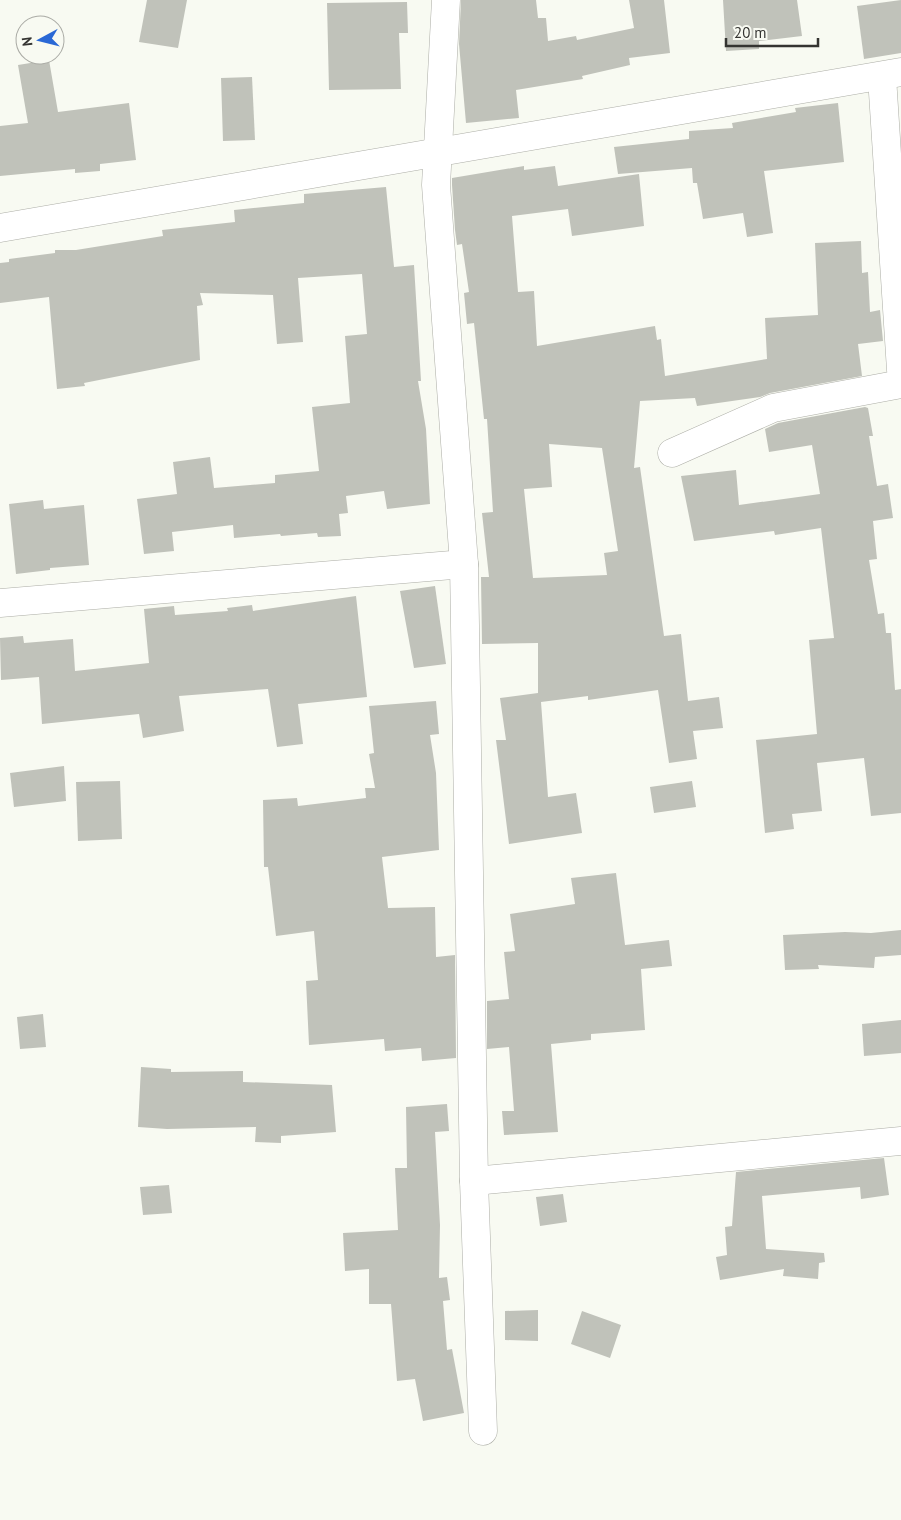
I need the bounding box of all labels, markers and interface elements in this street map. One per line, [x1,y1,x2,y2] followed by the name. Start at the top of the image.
[15,15,65,65] north arrow
[726,15,818,47] scale bar
[734,23,767,42] text: 20 m
[18,36,37,47] text: N

